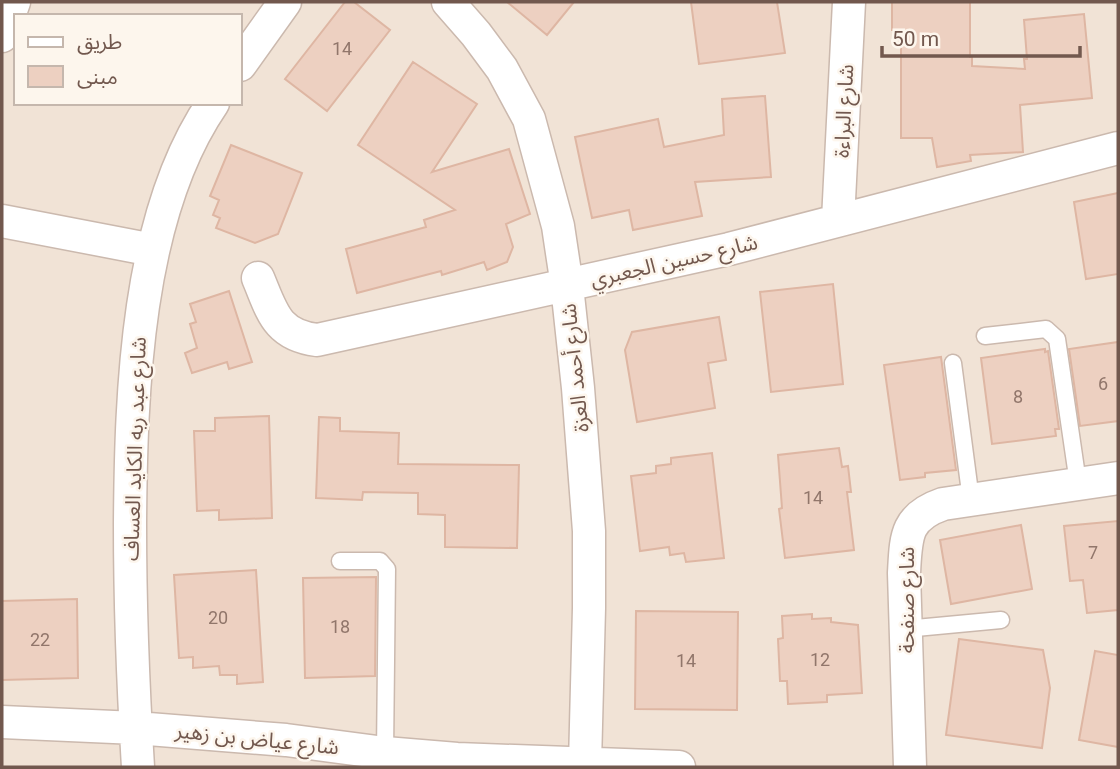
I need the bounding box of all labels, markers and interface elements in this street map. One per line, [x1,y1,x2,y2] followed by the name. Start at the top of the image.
[14,14,242,105] legend
[882,14,1080,58] scale bar
[892,27,939,51] text: 50 m
[77,30,122,55] text: طريق
[332,38,352,59] house number: 14
[830,64,861,159] street label: شارع البراءة
[77,65,118,89] text: مبنى
[588,230,761,296] street label: شارع حسين الجعبري
[556,302,597,434] street label: شارع أحمد العزة
[119,336,154,562] street label: شارع عبد ربه الكايد العساف
[1098,373,1108,394] house number: 6
[1013,386,1023,407] house number: 8
[803,487,823,508] house number: 14
[1088,542,1098,563] house number: 7
[895,547,922,653] street label: شارع صنفحة
[208,607,228,628] house number: 20
[330,616,350,637] house number: 18
[30,629,50,650] house number: 22
[810,649,830,670] house number: 12
[676,650,696,671] house number: 14
[173,718,340,763] street label: شارع عياض بن زهير

